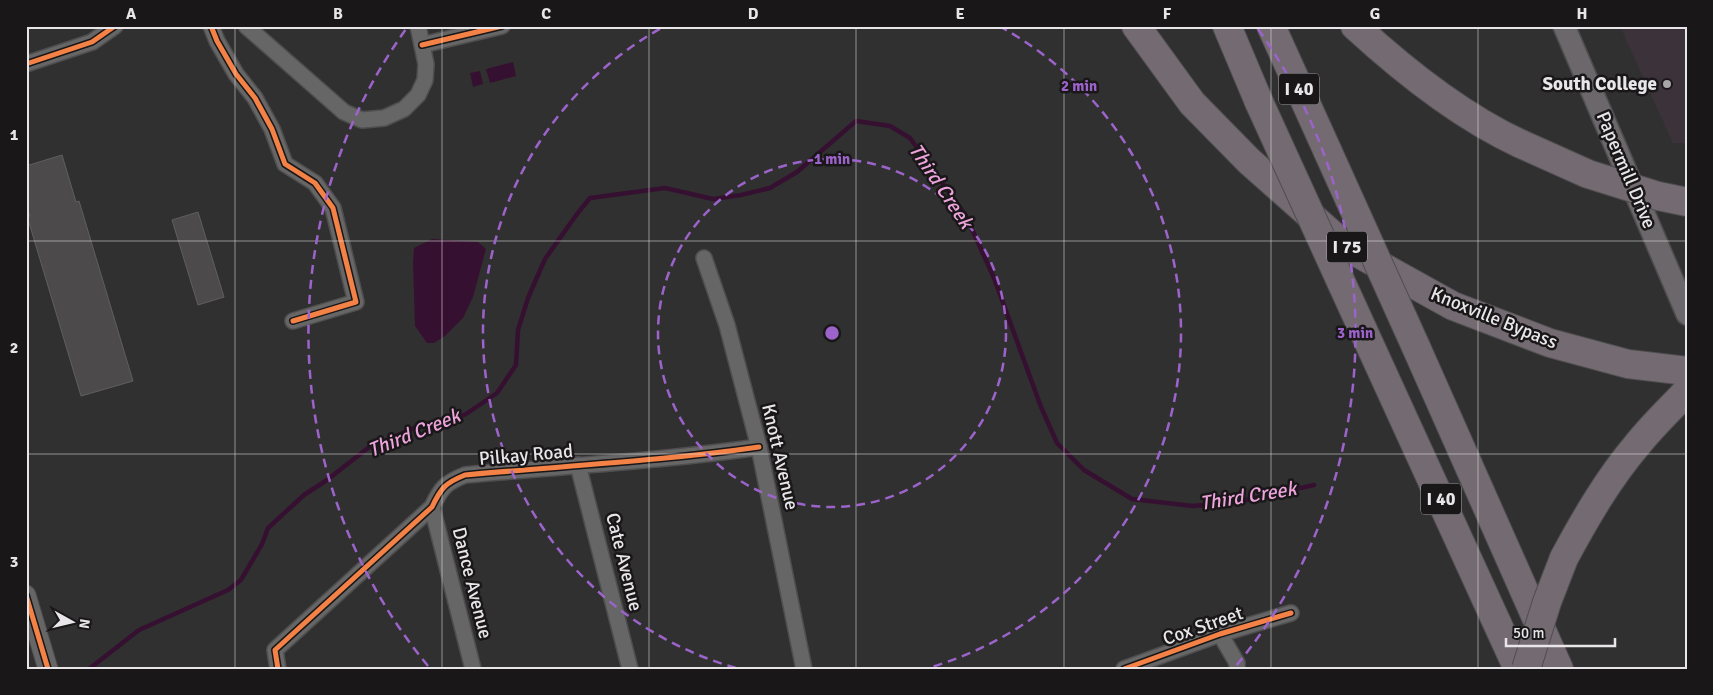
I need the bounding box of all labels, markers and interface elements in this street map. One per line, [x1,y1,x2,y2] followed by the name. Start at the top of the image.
[126,4,137,24] text: A
[333,4,343,24] text: B
[541,4,551,24] text: C
[748,4,759,24] text: D
[955,4,965,24] text: E
[1163,4,1172,24] text: F
[1370,4,1380,24] text: G
[1577,4,1587,24] text: H
[1543,72,1657,96] place label: South College
[1279,74,1319,105] road number: I 40
[1061,77,1097,95] text: 2 min
[1661,78,1673,90] marker: South College
[1591,108,1661,232] street label: Papermill Drive
[10,125,19,145] text: 1
[903,139,980,235] water label: Third Creek
[814,150,850,168] text: 1 min
[1327,232,1367,262] road number: I 75
[1427,282,1561,354] street label: Knoxville Bypass
[823,324,841,342] centre of rings
[1337,324,1373,342] text: 3 min
[10,338,18,358] text: 2
[364,402,466,463] water label: Third Creek
[756,402,804,512] street label: Knott Avenue
[478,439,574,471] street label: Pilkay Road
[1198,476,1300,516] water label: Third Creek
[1421,484,1461,514] road number: I 40
[600,510,648,614] street label: Cate Avenue
[447,525,497,641] street label: Dance Avenue
[10,552,18,572] text: 3
[48,598,98,648] north arrow
[1160,601,1247,651] street label: Cox Street
[1506,615,1614,647] scale bar
[75,618,93,630] text: N
[1513,624,1544,642] text: 50 m

